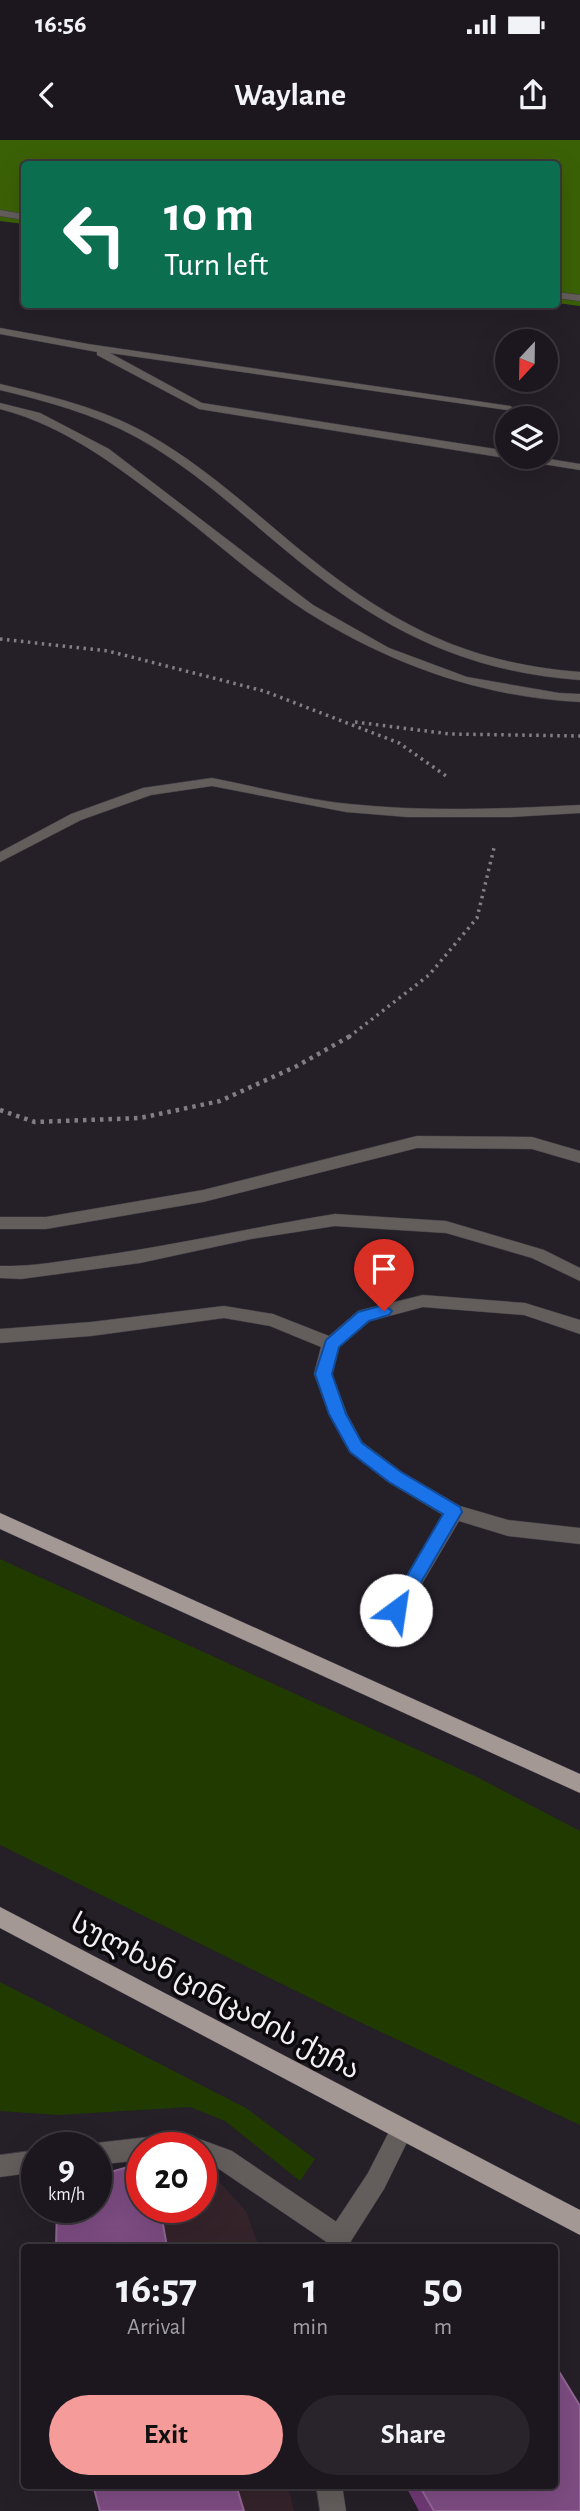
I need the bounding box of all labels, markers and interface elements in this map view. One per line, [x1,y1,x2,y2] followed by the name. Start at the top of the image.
[35,11,87,37] text: 16:56
[28,76,66,114] icon: back
[514,76,552,114] icon: share
[234,79,346,111] text: Waylane
[49,189,140,280] icon: left
[164,191,254,240] text: 10 m
[164,249,268,281] text: Turn left
[495,329,558,392] north arrow
[495,329,558,469] map controls
[495,406,558,469] button: layers
[354,1239,414,1311] pin
[365,1250,403,1288] icon: arrive
[359,1573,433,1647] position arrow
[66,1909,364,2086] street label: სულხან ცინცაძის ქუჩა
[126,2132,217,2223] speed limit sign: 20
[58,2151,75,2186] text: 9
[48,2186,85,2204] text: km/h
[116,2268,197,2310] text: 16:57
[303,2268,318,2310] text: 1
[423,2268,463,2310] text: 50
[127,2316,186,2339] text: Arrival
[292,2316,328,2339] text: min
[434,2316,452,2339] text: m
[49,2395,283,2475] button: Exit
[297,2395,530,2475] button: Share

